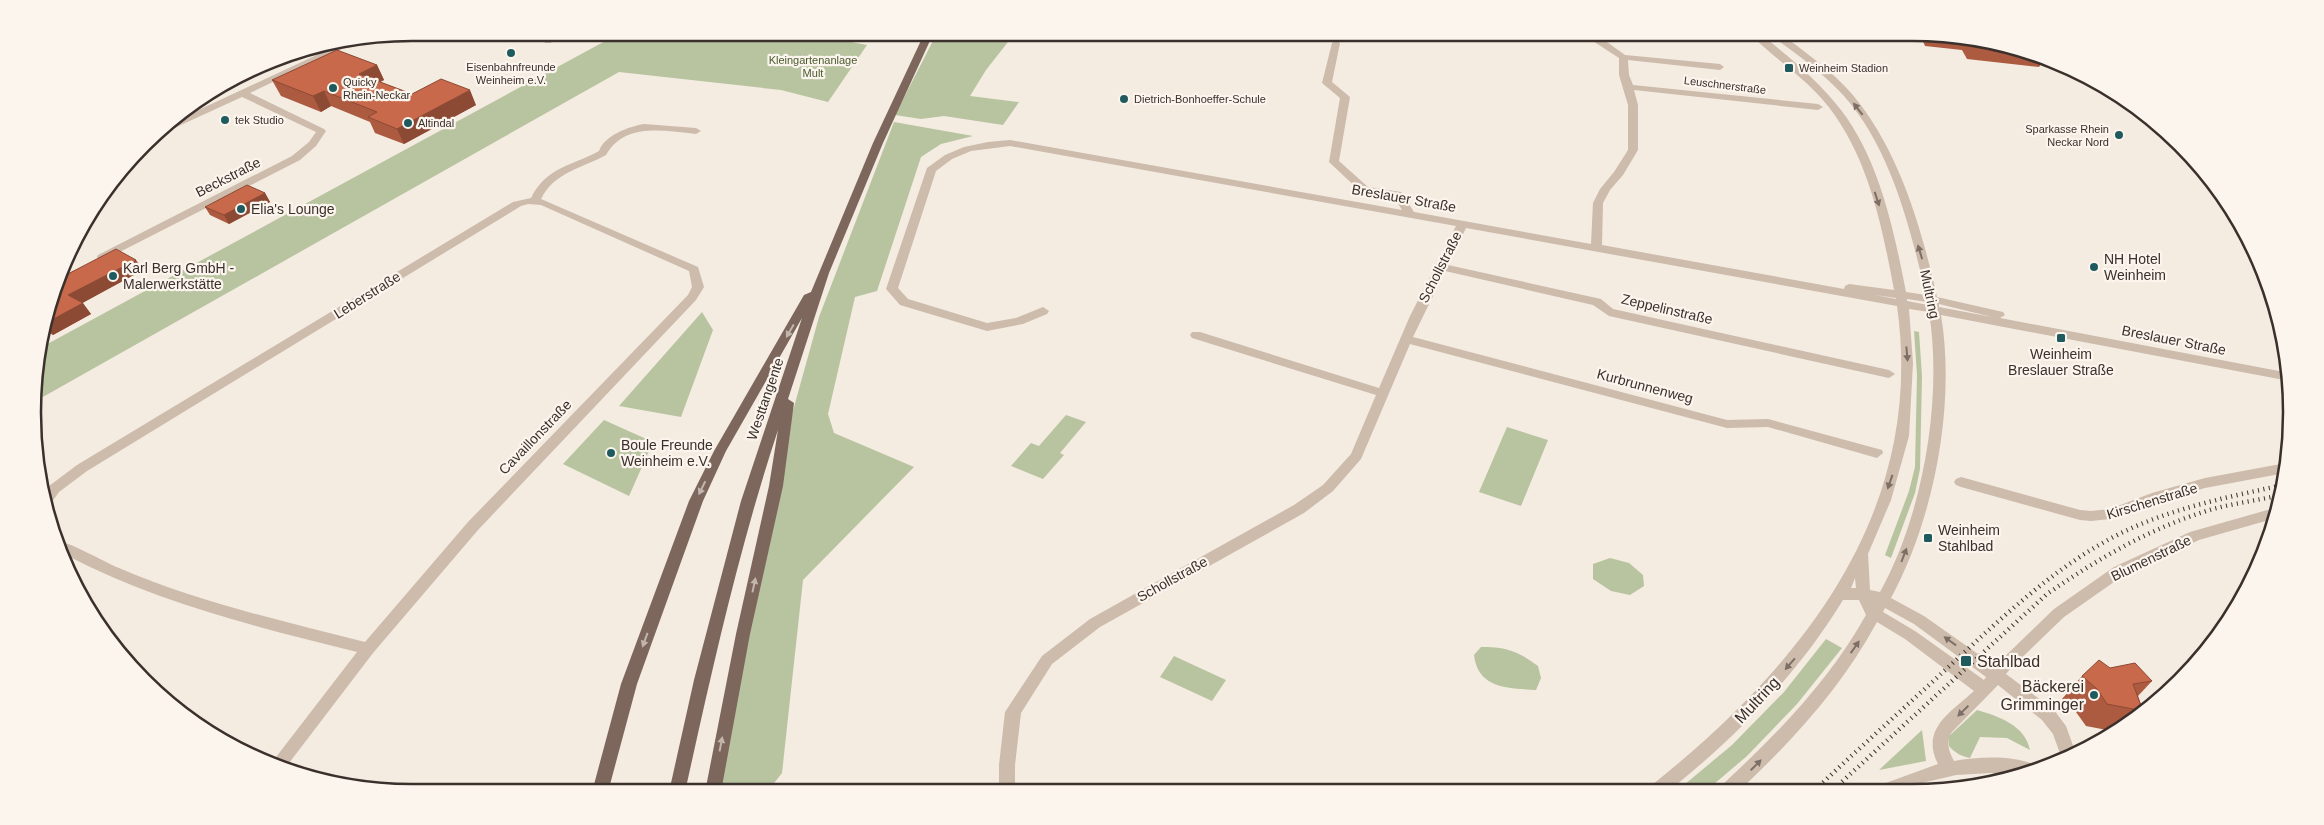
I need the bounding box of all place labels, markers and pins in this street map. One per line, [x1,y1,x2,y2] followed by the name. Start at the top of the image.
[505,47,517,59] marker: Eisenbahnfreunde Weinheim e.V.
[466,61,556,86] place label: Eisenbahnfreunde Weinheim e.V.
[1783,62,1795,74] marker: Weinheim Stadion
[1799,62,1888,74] place label: Weinheim Stadion
[343,76,411,101] place label: Quicky Rhein-Neckar
[327,82,339,94] marker: Quicky Rhein-Neckar
[1118,93,1130,105] marker: Dietrich-Bonhoeffer-Schule
[1134,93,1266,105] place label: Dietrich-Bonhoeffer-Schule
[219,114,231,126] marker: tek Studio
[235,114,284,126] place label: tek Studio
[402,117,414,129] marker: Altindal
[418,117,454,129] place label: Altindal
[2025,123,2109,148] place label: Sparkasse Rhein Neckar Nord
[2113,129,2125,141] marker: Sparkasse Rhein Neckar Nord
[251,201,335,217] place label: Elia's Lounge
[235,203,247,215] marker: Elia's Lounge
[2104,251,2166,283] place label: NH Hotel Weinheim
[123,260,235,292] place label: Karl Berg GmbH - Malerwerkstätte
[2088,261,2100,273] marker: NH Hotel Weinheim
[107,270,119,282] marker: Karl Berg GmbH - Malerwerkstätte
[2055,332,2067,344] marker: Weinheim Breslauer Straße
[2008,346,2114,378] place label: Weinheim Breslauer Straße
[621,437,713,469] place label: Boule Freunde Weinheim e.V.
[605,447,617,459] marker: Boule Freunde Weinheim e.V.
[1938,522,2000,554] place label: Weinheim Stahlbad
[1922,532,1934,544] marker: Weinheim Stahlbad
[1977,653,2040,670] place label: Stahlbad
[1959,654,1973,668] marker: Stahlbad
[2000,678,2085,713] place label: Bäckerei Grimminger
[2088,689,2100,701] marker: Bäckerei Grimminger

